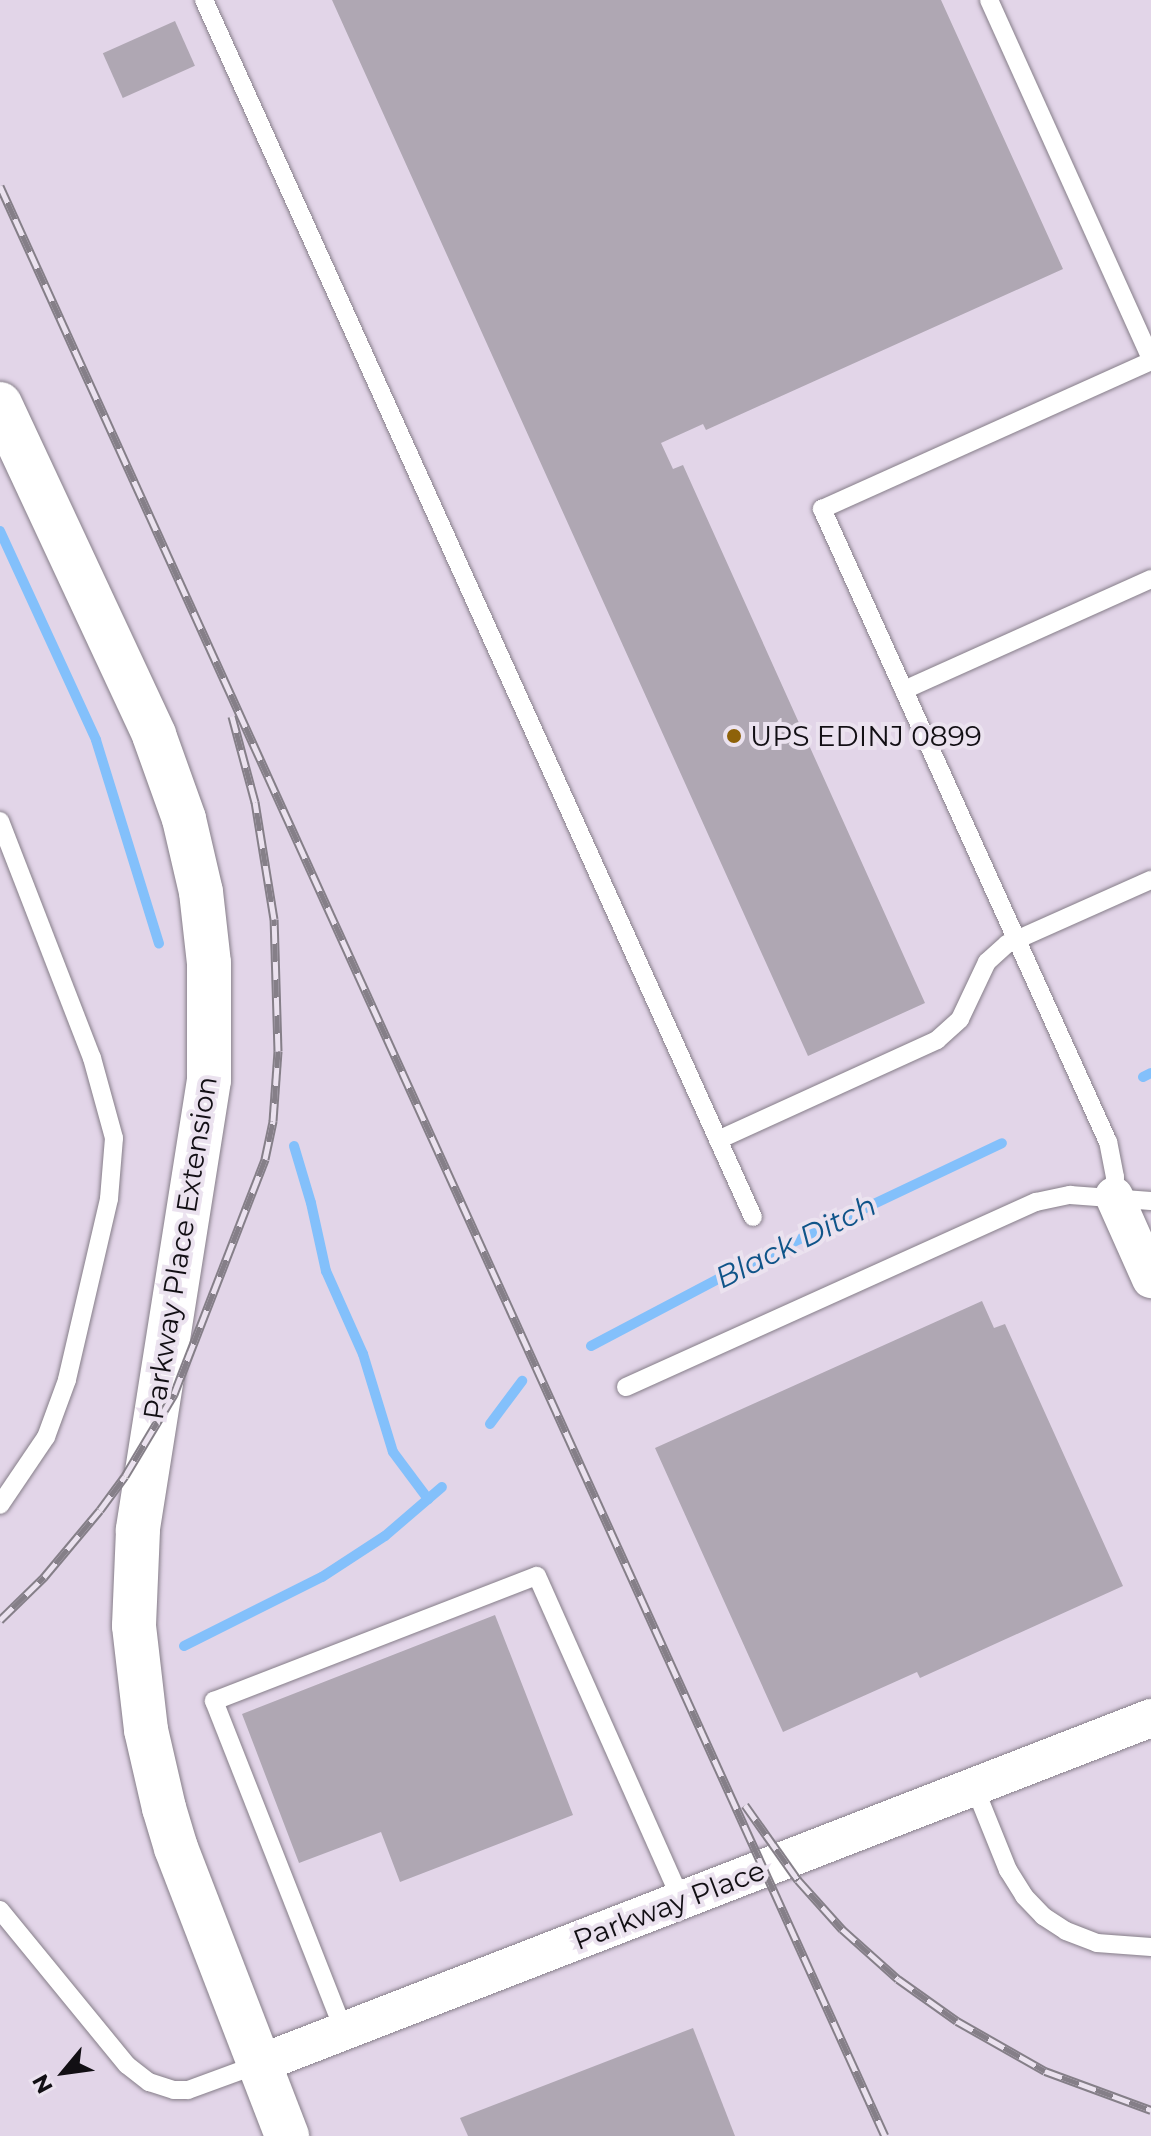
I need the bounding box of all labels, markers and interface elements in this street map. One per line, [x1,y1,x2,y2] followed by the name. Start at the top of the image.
[750,719,982,753] place label: UPS EDINJ 0899
[725,727,743,745] marker: UPS EDINJ 0899
[136,1074,224,1422] street label: Parkway Place Extension
[710,1188,882,1296] water label: Black Ditch
[569,1853,769,1957] street label: Parkway Place
[24,2032,104,2112] north arrow
[26,2070,59,2098] text: N

